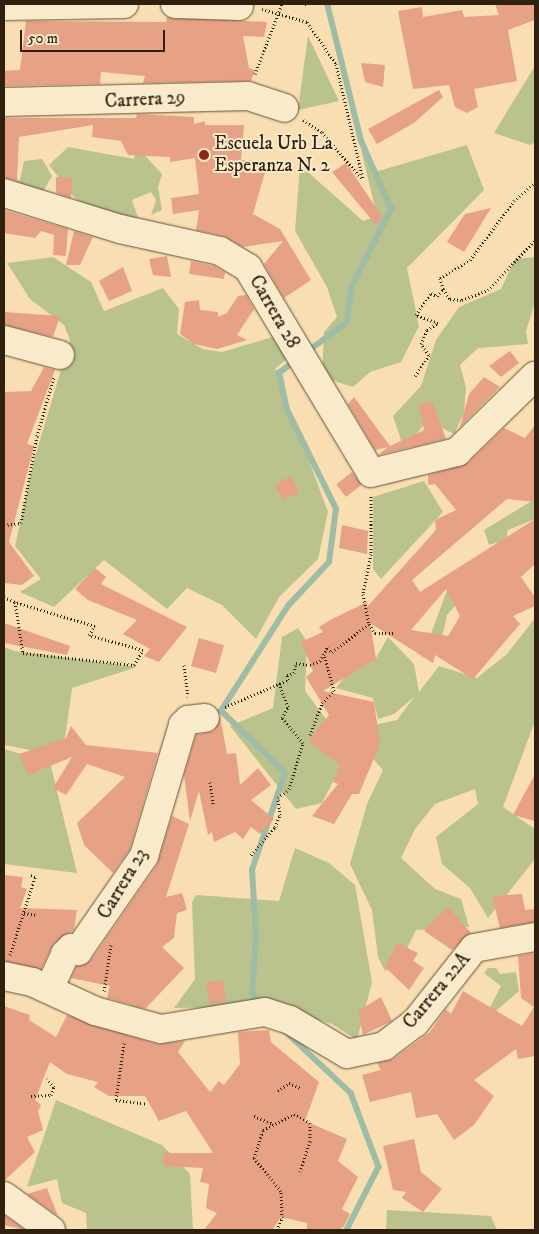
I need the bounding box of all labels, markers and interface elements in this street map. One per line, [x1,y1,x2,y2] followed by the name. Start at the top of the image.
[22,20,168,52] scale bar
[28,29,58,48] text: 50 m
[104,87,186,113] street label: Carrera 29
[214,133,333,177] place label: Escuela Urb La Esperanza N. 2
[198,149,210,161] marker: Escuela Urb La Esperanza N. 2
[244,271,304,353] street label: Carrera 28
[93,845,153,923] street label: Carrera 23
[398,948,476,1034] street label: Carrera 22A

